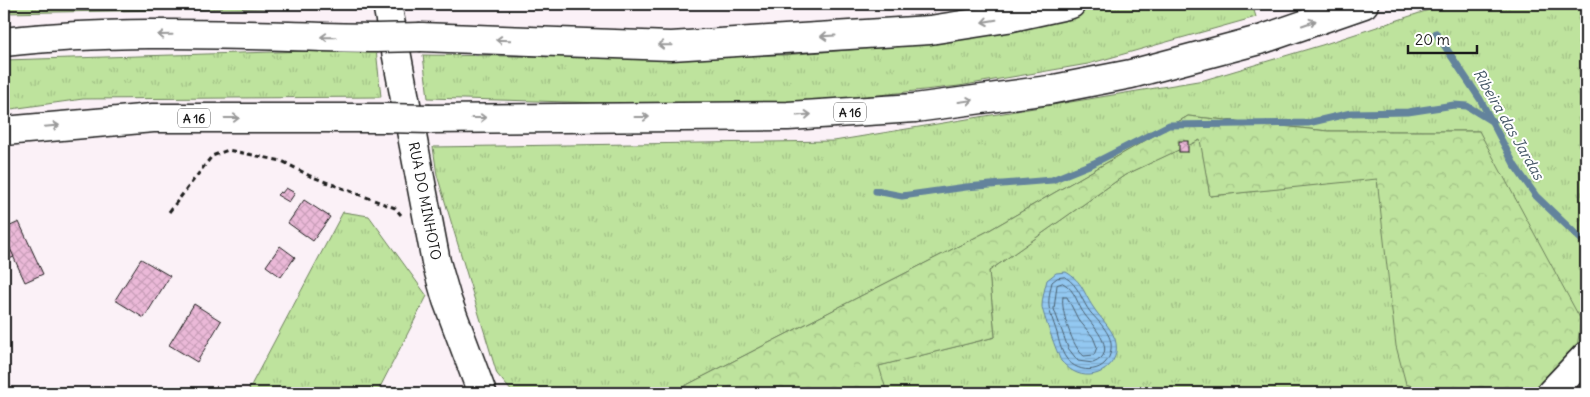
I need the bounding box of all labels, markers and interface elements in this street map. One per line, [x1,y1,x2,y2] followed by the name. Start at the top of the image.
[982,16,998,26] one-way arrow
[1300,18,1316,27] one-way arrow
[1408,22,1476,54] scale bar
[157,30,174,40] one-way arrow
[1415,30,1450,49] text: 20 m
[320,32,336,42] one-way arrow
[820,32,836,41] one-way arrow
[495,35,512,45] one-way arrow
[658,40,674,50] one-way arrow
[1470,65,1549,184] water label: Ribeira das Jardas
[957,96,973,106] one-way arrow
[834,102,866,121] road number: A 16
[178,109,210,128] road number: A 16
[796,110,812,119] one-way arrow
[633,112,649,122] one-way arrow
[224,113,240,123] one-way arrow
[470,113,487,123] one-way arrow
[44,121,60,131] one-way arrow
[405,140,445,262] street label: RUA DO MINHOTO

